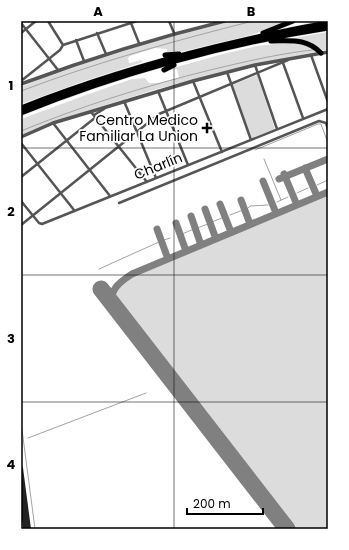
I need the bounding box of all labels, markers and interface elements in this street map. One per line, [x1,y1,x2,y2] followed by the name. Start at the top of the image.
[93,2,103,21] text: A
[247,2,256,21] text: B
[9,76,13,95] text: 1
[79,110,198,146] place label: Centro Medico Familiar La Union
[201,122,213,134] marker: Centro Medico Familiar La Union
[131,147,185,185] street label: Charlín
[7,202,15,221] text: 2
[7,329,15,348] text: 3
[7,455,16,474] text: 4
[187,490,263,516] scale bar
[193,495,231,512] text: 200 m

